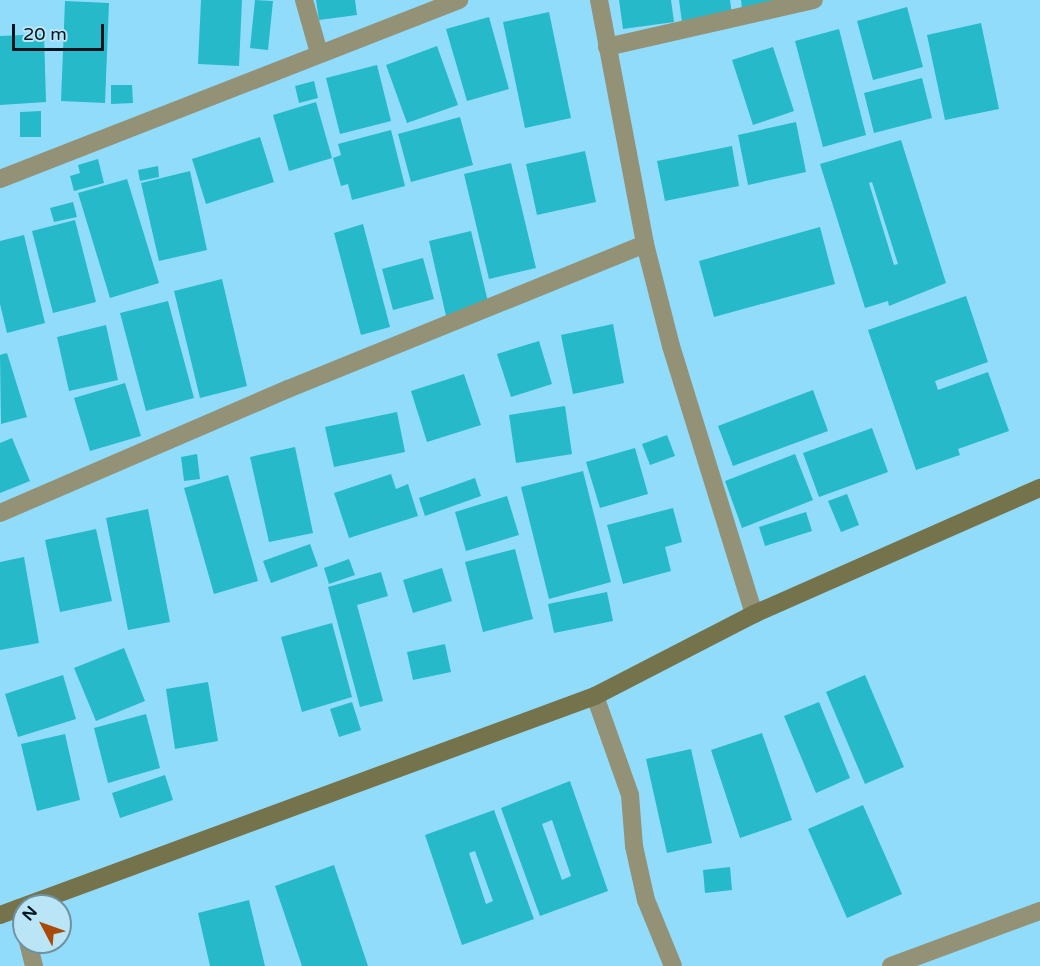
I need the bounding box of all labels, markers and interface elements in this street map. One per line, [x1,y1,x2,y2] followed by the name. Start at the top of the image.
[15,12,106,50] scale bar
[23,23,67,45] text: 20 m
[12,894,72,954] north arrow
[18,902,42,925] text: N

